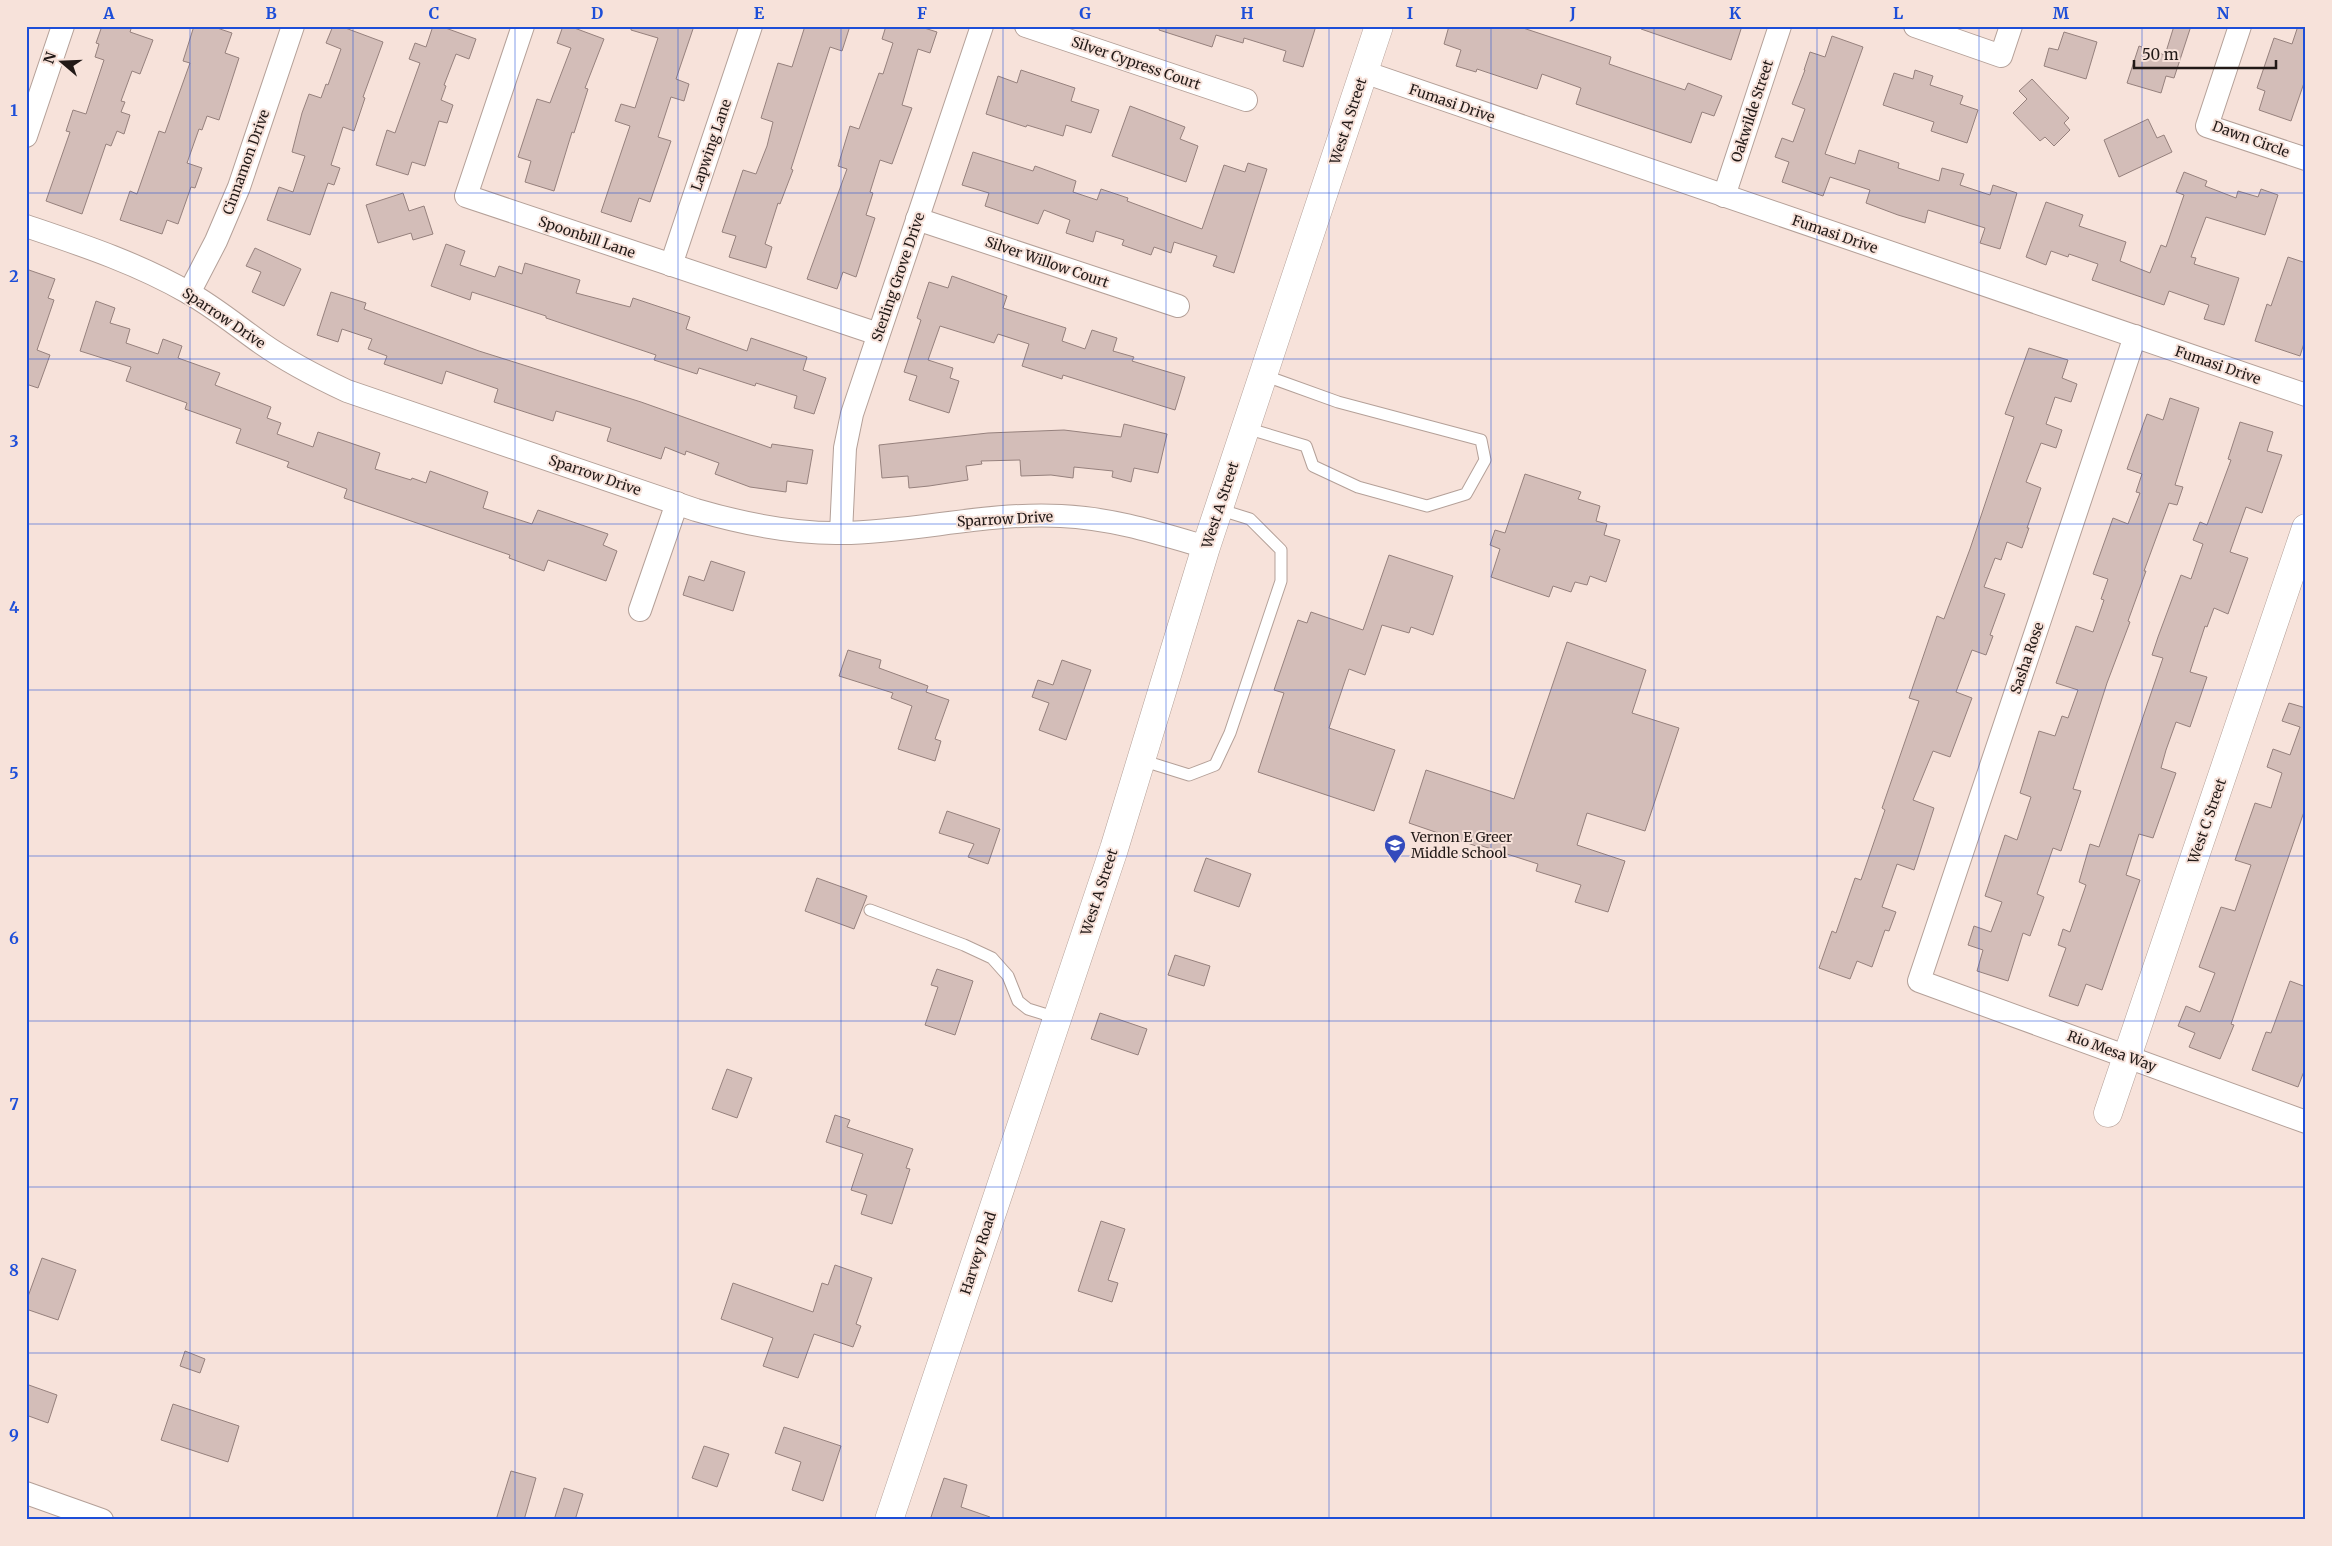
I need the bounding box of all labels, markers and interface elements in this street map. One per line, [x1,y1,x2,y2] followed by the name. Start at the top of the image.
[102,3,115,23] text: A
[265,3,277,23] text: B
[429,3,439,23] text: C
[591,3,603,23] text: D
[754,3,765,23] text: E
[917,3,927,23] text: F
[1079,3,1091,23] text: G
[1240,3,1254,23] text: H
[1407,3,1413,23] text: I
[1569,3,1576,23] text: J
[1729,3,1741,23] text: K
[1893,3,1903,23] text: L
[2053,3,2070,23] text: M
[2217,3,2230,23] text: N
[1069,32,1203,94] street label: Silver Cypress Court
[38,38,88,88] north arrow
[2134,38,2277,70] scale bar
[2142,45,2179,64] text: 50 m
[39,50,60,66] text: N
[1727,57,1777,164] street label: Oakwilde Street
[1325,75,1371,167] street label: West A Street
[1407,80,1497,126] street label: Fumasi Drive
[687,97,735,193] street label: Lapwing Lane
[10,100,18,120] text: 1
[219,107,273,217] street label: Cinnamon Drive
[2210,117,2292,161] street label: Dawn Circle
[867,210,929,344] street label: Sterling Grove Drive
[1790,211,1880,257] street label: Fumasi Drive
[536,212,638,262] street label: Spoonbill Lane
[983,232,1112,292] street label: Silver Willow Court
[9,266,19,286] text: 2
[179,284,269,352] street label: Sparrow Drive
[2173,342,2263,388] street label: Fumasi Drive
[9,431,19,451] text: 3
[547,451,643,499] street label: Sparrow Drive
[1197,459,1243,551] street label: West A Street
[956,507,1054,531] street label: Sparrow Drive
[9,597,19,617] text: 4
[2006,620,2048,696] street label: Sasha Rose
[9,763,19,783] text: 5
[2184,776,2230,867] street label: West C Street
[1410,828,1512,862] place label: Vernon E Greer Middle School
[1383,833,1407,864] school or university icon: Vernon E Greer Middle School
[1076,846,1122,938] street label: West A Street
[9,928,19,948] text: 6
[2065,1027,2160,1076] street label: Rio Mesa Way
[9,1094,19,1114] text: 7
[956,1209,1000,1297] street label: Harvey Road
[9,1260,19,1280] text: 8
[9,1425,19,1445] text: 9

